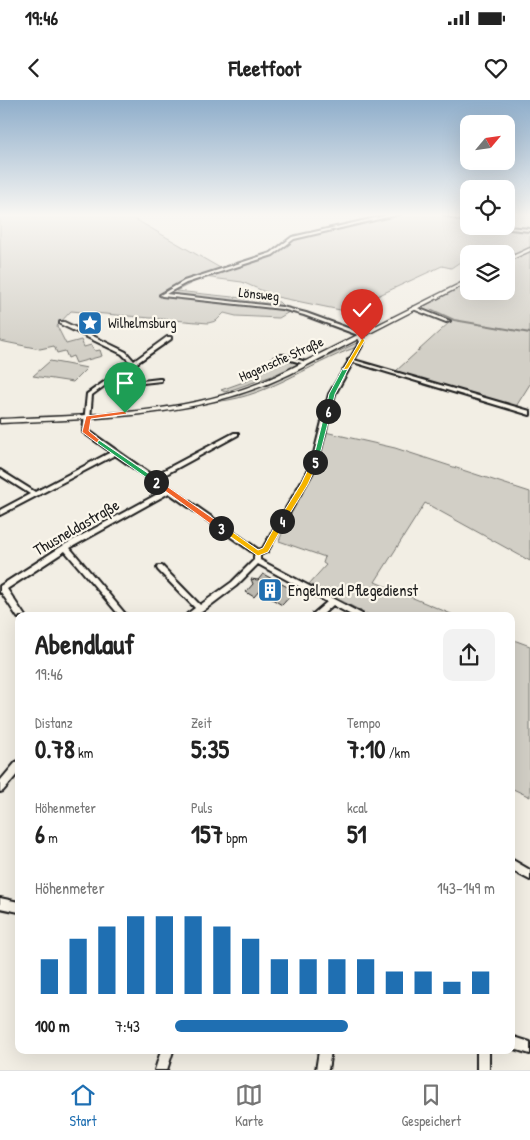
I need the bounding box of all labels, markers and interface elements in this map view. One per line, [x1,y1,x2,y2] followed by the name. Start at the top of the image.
[25,5,58,31] text: 19:46
[229,53,301,83] text: Fleetfoot
[20,54,48,82] icon: back
[482,54,510,82] icon: heart
[460,115,515,170] north arrow
[460,115,515,300] map controls
[460,180,515,235] button: locate
[460,245,515,300] button: layers
[238,282,280,306] street label: Lönsweg
[341,289,383,340] pin
[348,296,376,324] icon: check
[77,310,103,336] place icon: Wilhelmsburg
[108,313,177,333] place label: Wilhelmsburg
[235,331,327,387] street label: Hagensche Straße
[104,362,146,413] pin
[111,369,139,397] icon: arrive
[316,398,340,424] pin: 6
[326,402,331,421] text: 6
[302,450,328,474] pin: 5
[313,453,318,472] text: 5
[144,470,168,494] pin: 2
[153,473,160,492] text: 2
[29,493,124,561] street label: Thusneldastraße
[270,508,294,534] pin: 4
[280,512,285,531] text: 4
[208,516,234,540] pin: 3
[218,519,225,538] text: 3
[257,577,283,603] building icon: Engelmed Pflegedienst
[288,579,419,601] place label: Engelmed Pflegedienst
[35,625,135,663] text: Abendlauf
[443,629,495,681] button: share
[35,663,63,685] text: 19:46
[35,713,73,732] text: Distanz
[191,713,212,732] text: Zeit
[347,713,380,732] text: Tempo
[35,732,75,766] text: 0.78
[191,732,229,766] text: 5:35
[347,732,385,766] text: 7:10
[75,743,93,762] text: km
[385,743,410,762] text: /km
[35,798,96,817] text: Höhenmeter
[191,798,212,817] text: Puls
[347,798,367,817] text: kcal
[35,817,45,851] text: 6
[191,817,223,851] text: 157
[347,817,367,851] text: 51
[45,828,58,847] text: m
[223,828,248,847] text: bpm
[35,877,105,899] text: Höhenmeter
[437,877,495,899] text: 143–149 m
[35,1015,70,1037] text: 100 m
[115,1015,140,1037] text: 7:43
[69,1081,97,1130] tab: Start
[235,1081,264,1130] tab: Karte
[402,1081,461,1130] tab: Gespeichert

